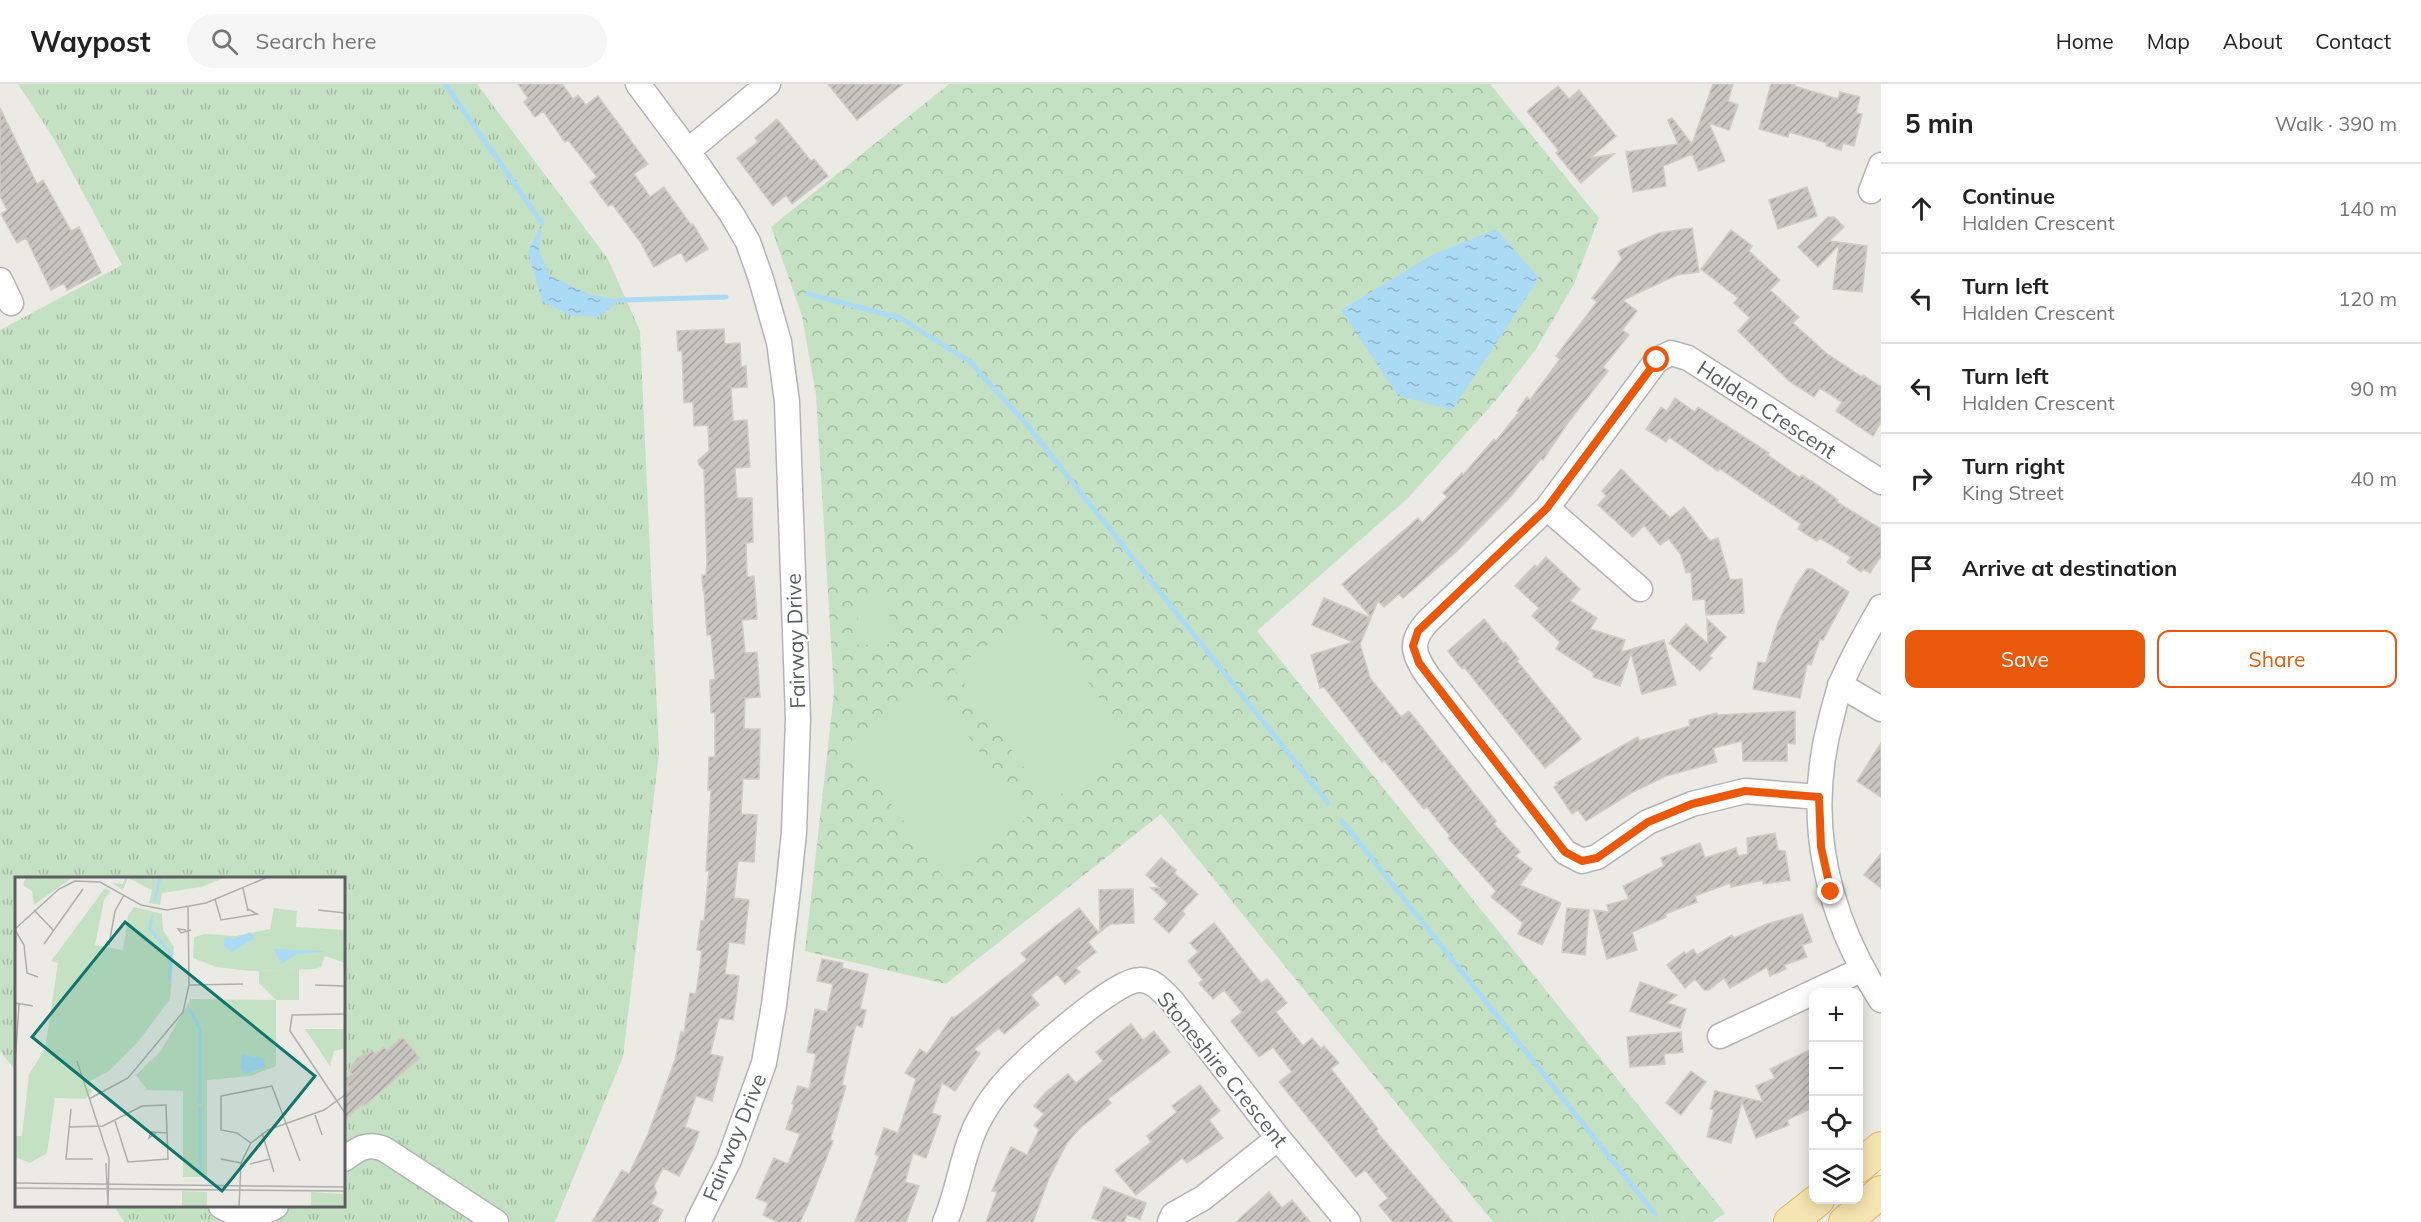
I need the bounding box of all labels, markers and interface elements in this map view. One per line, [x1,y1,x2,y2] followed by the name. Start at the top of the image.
[187,14,607,68] search box
[30,24,151,59] text: Waypost
[208,25,241,58] icon: search
[256,27,377,55] text: Search here
[2056,28,2114,54] text: Home
[2147,28,2190,54] text: Map
[2223,28,2282,54] text: About
[2315,28,2391,54] text: Contact
[1905,107,1974,140] text: 5 min
[2275,111,2397,136] text: Walk · 390 m
[1962,182,2055,210] text: Continue
[1905,192,1938,225] icon: ahead
[2338,196,2397,221] text: 140 m
[1962,210,2115,235] text: Halden Crescent
[1962,272,2049,300] text: Turn left
[1905,282,1938,315] icon: left
[2338,286,2397,311] text: 120 m
[1962,300,2115,325] text: Halden Crescent
[1643,346,1669,372] route start
[1693,354,1841,464] street label: Halden Crescent
[1962,362,2049,390] text: Turn left
[1905,372,1938,405] icon: left
[2350,376,2397,401] text: 90 m
[1962,390,2115,415] text: Halden Crescent
[1962,452,2065,480] text: Turn right
[1905,462,1938,495] icon: right
[2350,466,2397,491] text: 40 m
[1962,480,2064,505] text: King Street
[1905,552,1938,585] icon: arrive
[1962,554,2177,582] text: Arrive at destination
[780,573,810,709] street label: Fairway Drive
[1905,630,2145,688] button: Save
[2157,630,2397,688] button: Share
[15,877,345,1207] inset map
[1817,878,1843,904] route end
[1152,986,1294,1152] street label: Stoneshire Crescent
[1809,988,1863,1204] map controls
[1809,988,1863,1042] button: +
[1809,1042,1863,1096] button: −
[697,1069,771,1205] street label: Fairway Drive
[1809,1096,1863,1150] button: locate
[1809,1150,1863,1204] button: layers

